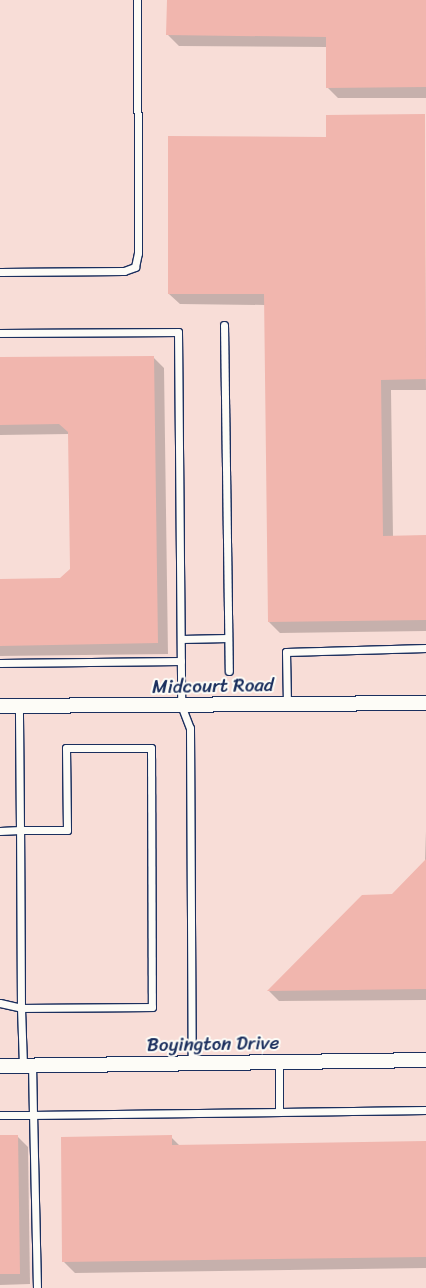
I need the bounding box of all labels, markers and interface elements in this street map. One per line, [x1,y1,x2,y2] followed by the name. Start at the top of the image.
[152,674,274,698] street label: Midcourt Road
[147,1031,279,1057] street label: Boyington Drive

